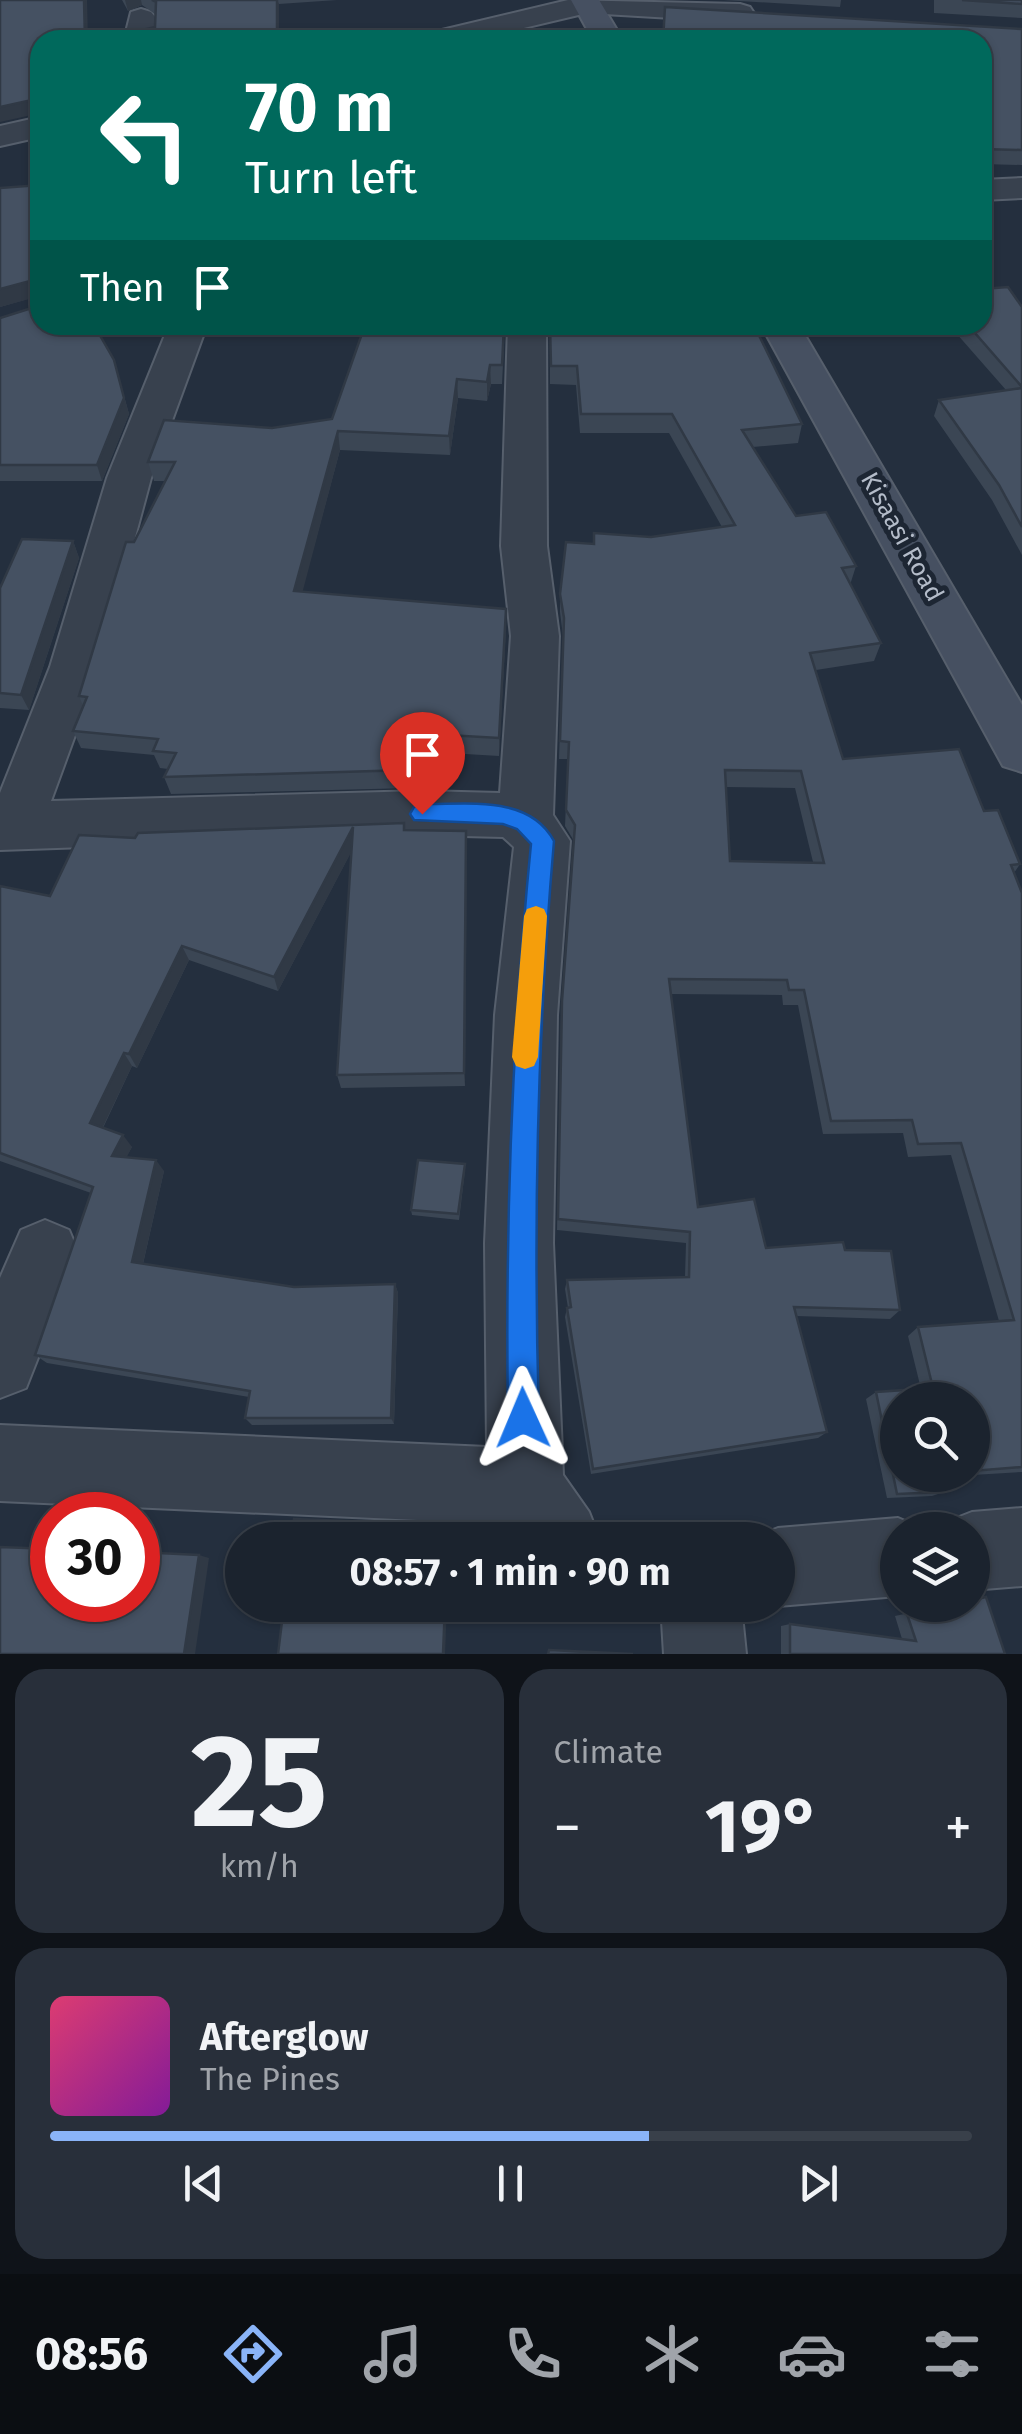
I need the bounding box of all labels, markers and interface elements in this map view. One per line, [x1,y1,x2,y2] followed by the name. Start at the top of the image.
[245,66,394,150] text: 70 m
[80,70,210,200] icon: left
[245,151,417,205] text: Turn left
[185,260,240,315] icon: arrive
[80,265,165,311] text: Then
[854,467,950,607] street label: Kisaasi Road
[380,712,465,815] pin
[395,727,450,782] icon: arrive
[471,1366,575,1470] position arrow
[880,1382,990,1622] map controls
[880,1382,990,1492] button: search
[30,1492,160,1622] speed limit sign: 30
[880,1512,990,1622] button: layers
[349,1549,671,1595] text: 08:57 · 1 min · 90 m
[191,1704,328,1860] text: 25
[554,1733,663,1771] text: Climate
[705,1782,821,1872] text: 19°
[554,1795,581,1861] text: −
[945,1795,972,1861] text: +
[220,1847,299,1885] text: km/h
[200,2014,368,2060] text: Afterglow
[200,2060,340,2098] text: The Pines
[176,2156,231,2211] icon: previous
[483,2156,538,2211] icon: pause
[791,2156,846,2211] icon: next
[218,2319,288,2389] icon: directions
[358,2319,428,2389] icon: music
[498,2319,568,2389] icon: phone
[637,2319,707,2389] icon: climate
[777,2319,847,2389] icon: car
[917,2319,987,2389] icon: filters
[35,2327,148,2381] text: 08:56

